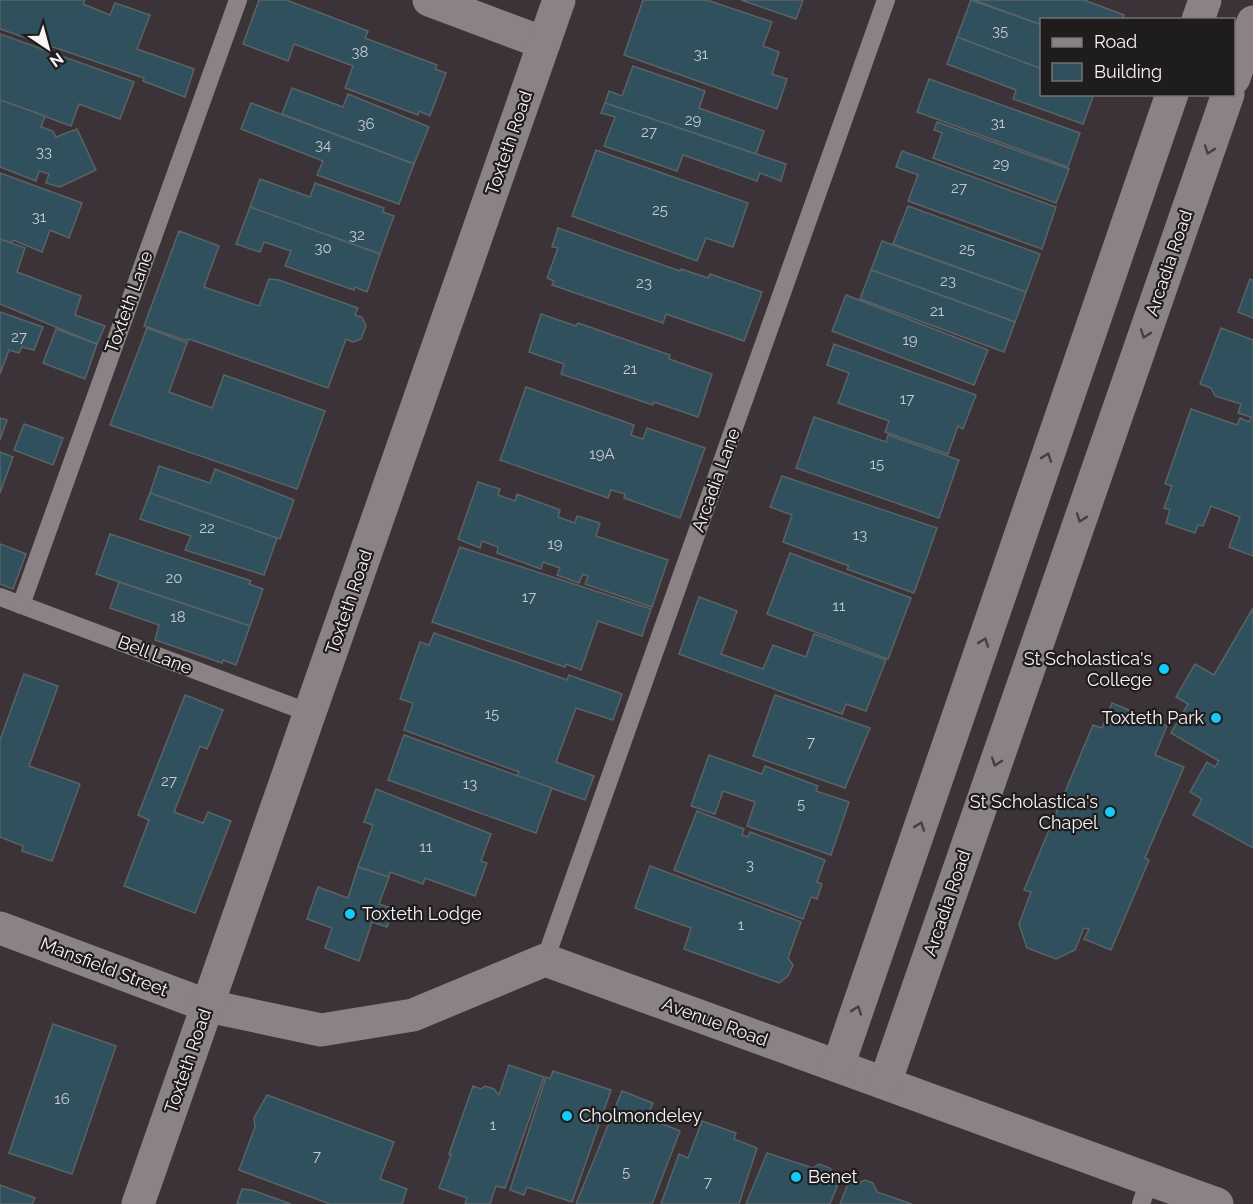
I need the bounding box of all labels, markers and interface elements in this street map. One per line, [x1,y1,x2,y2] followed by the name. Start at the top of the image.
[18,18,78,78] north arrow
[1040,18,1235,96] legend
[992,22,1008,40] house number: 35
[1094,31,1137,52] text: Road
[352,43,369,61] house number: 38
[694,45,709,63] house number: 31
[46,48,67,71] text: N
[1094,61,1162,82] text: Building
[481,88,536,198] street label: Toxteth Road
[685,111,702,129] house number: 29
[991,114,1006,132] house number: 31
[357,115,375,133] house number: 36
[641,123,657,141] house number: 27
[315,136,331,154] house number: 34
[36,143,52,161] house number: 33
[1203,144,1216,155] one-way arrow
[993,155,1010,173] house number: 29
[951,179,967,197] house number: 27
[652,201,668,219] house number: 25
[1141,207,1196,319] street label: Arcadia Road
[32,208,47,226] house number: 31
[349,226,365,244] house number: 32
[314,239,332,257] house number: 30
[959,240,975,258] house number: 25
[100,247,157,356] street label: Toxteth Lane
[940,272,956,290] house number: 23
[636,274,652,292] house number: 23
[930,302,945,320] house number: 21
[11,328,27,346] house number: 27
[1139,328,1152,339] one-way arrow
[902,331,918,349] house number: 19
[623,360,638,378] house number: 21
[900,390,914,408] house number: 17
[687,425,744,535] street label: Arcadia Lane
[589,445,615,463] house number: 19A
[1040,452,1053,463] one-way arrow
[870,455,884,473] house number: 15
[1075,512,1088,523] one-way arrow
[199,519,215,537] house number: 22
[853,526,867,544] house number: 13
[547,535,563,553] house number: 19
[321,547,376,657] street label: Toxteth Road
[166,569,183,587] house number: 20
[522,588,536,606] house number: 17
[833,597,846,615] house number: 11
[170,608,186,626] house number: 18
[115,631,196,678] street label: Bell Lane
[976,637,989,648] one-way arrow
[1024,648,1152,690] place label: St Scholastica's College
[1157,662,1171,676] marker: St Scholastica's College
[485,705,499,723] house number: 15
[1101,707,1204,728] place label: Toxteth Park
[1209,711,1223,725] marker: Toxteth Park
[807,733,815,751] house number: 7
[991,756,1004,767] one-way arrow
[161,772,177,790] house number: 27
[463,775,477,793] house number: 13
[970,791,1098,833] place label: St Scholastica's Chapel
[797,795,805,813] house number: 5
[1103,805,1117,819] marker: St Scholastica's Chapel
[913,821,926,832] one-way arrow
[420,838,433,856] house number: 11
[919,847,974,959] street label: Arcadia Road
[746,856,754,874] house number: 3
[362,903,482,924] place label: Toxteth Lodge
[343,907,357,921] marker: Toxteth Lodge
[738,916,745,934] house number: 1
[37,933,171,1001] street label: Mansfield Street
[659,993,771,1050] street label: Avenue Road
[160,1006,215,1116] street label: Toxteth Road
[849,1006,862,1016] one-way arrow
[54,1090,70,1108] house number: 16
[579,1105,702,1126] place label: Cholmondeley
[560,1109,574,1123] marker: Cholmondeley
[490,1116,497,1134] house number: 1
[313,1147,321,1165] house number: 7
[622,1163,630,1181] house number: 5
[808,1166,858,1187] place label: Benet
[789,1170,803,1184] marker: Benet
[704,1173,712,1191] house number: 7

